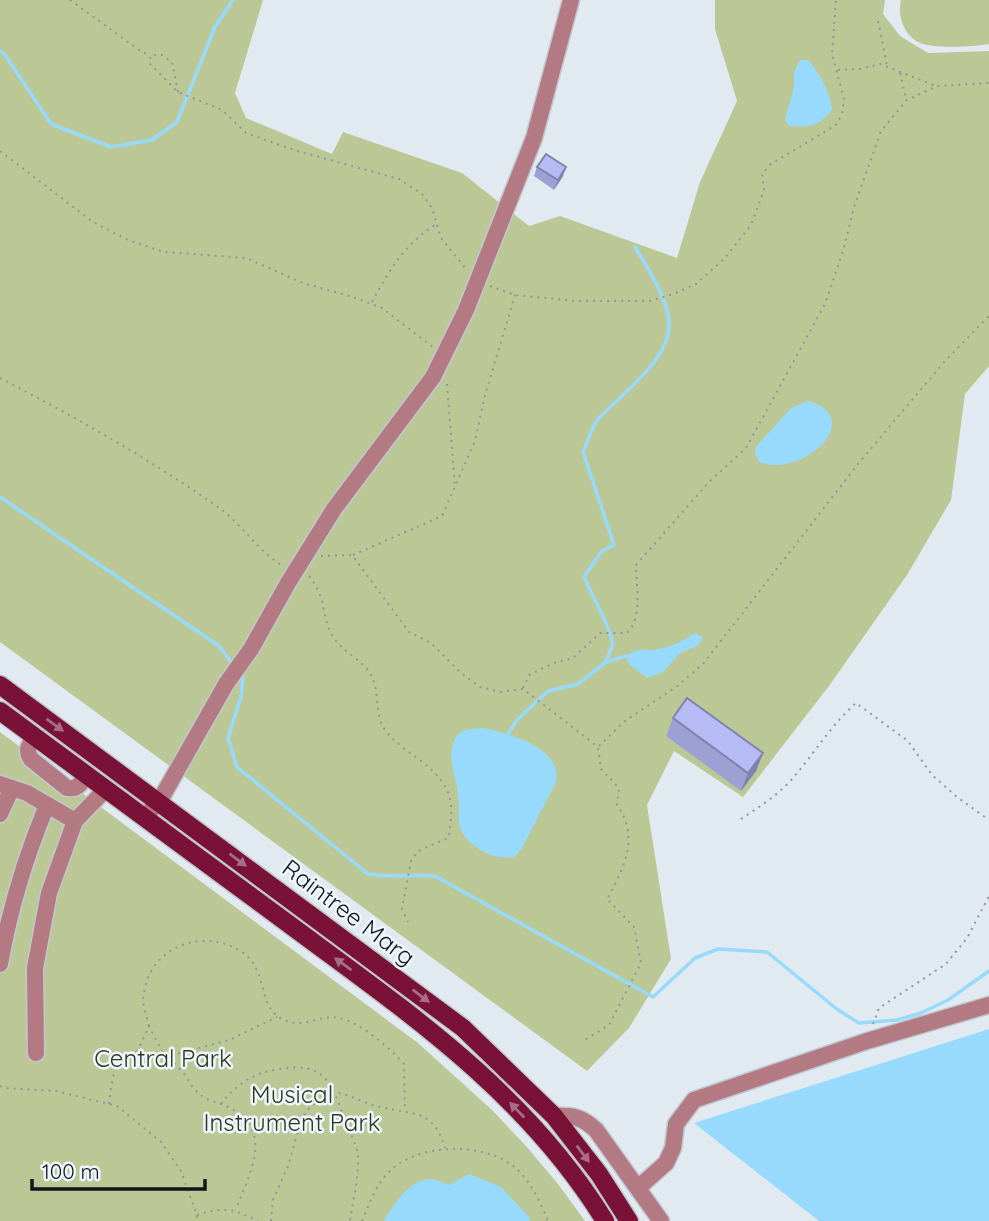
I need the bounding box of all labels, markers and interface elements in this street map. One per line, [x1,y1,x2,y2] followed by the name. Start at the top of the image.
[46,718,64,732] one-way arrow
[277,852,421,972] street label: Raintree Marg
[229,853,247,867] one-way arrow
[334,957,352,971] one-way arrow
[412,988,430,1002] one-way arrow
[94,1043,232,1073] park label: Central Park
[204,1079,380,1137] park label: Musical Instrument Park
[509,1101,526,1118] one-way arrow
[576,1145,590,1163] one-way arrow
[32,1148,205,1192] scale bar
[42,1158,100,1184] text: 100 m

